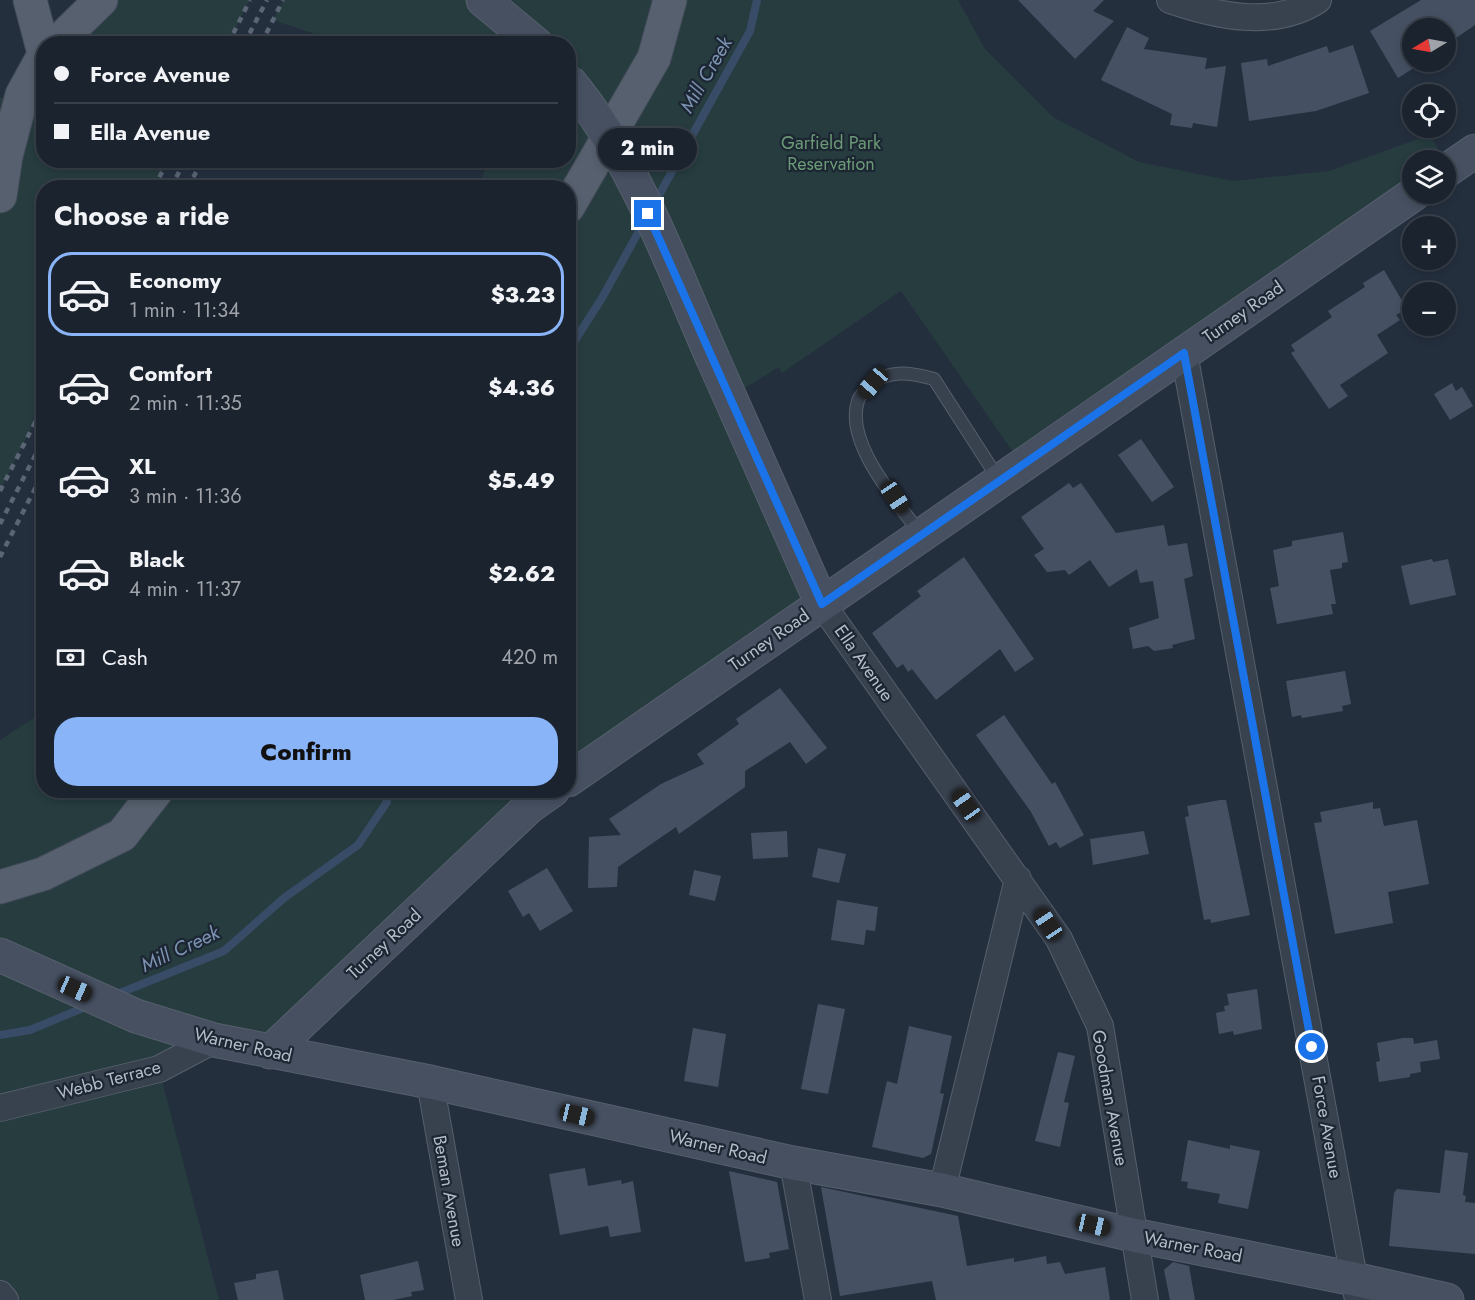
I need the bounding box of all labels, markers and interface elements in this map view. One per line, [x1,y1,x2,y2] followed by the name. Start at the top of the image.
[1402,18,1456,72] north arrow
[1402,18,1456,336] map controls
[672,30,740,119] water label: Mill Creek
[90,58,230,90] text: Force Avenue
[1402,84,1456,138] button: locate
[90,116,210,148] text: Ella Avenue
[598,127,698,169] callout: 2 min
[781,130,881,177] park label: Garfield Park Reservation
[621,134,674,163] text: 2 min
[1402,150,1456,204] button: layers
[54,196,229,235] text: Choose a ride
[634,200,661,227] route end
[1402,216,1456,270] button: +
[129,264,221,296] text: Economy
[57,267,111,321] icon: car
[1197,275,1289,349] street label: Turney Road
[491,278,555,310] text: $3.23
[1402,282,1456,336] button: −
[129,296,240,325] text: 1 min · 11:34
[129,357,212,389] text: Comfort
[57,360,111,414] icon: car
[854,364,892,402] car
[488,371,555,403] text: $4.36
[129,389,242,418] text: 2 min · 11:35
[129,450,156,482] text: XL
[57,453,111,507] icon: car
[488,464,555,496] text: $5.49
[877,477,913,517] car
[129,482,242,511] text: 3 min · 11:36
[129,543,185,575] text: Black
[57,546,111,600] icon: car
[488,557,555,589] text: $2.62
[129,575,241,604] text: 4 min · 11:37
[723,603,815,677] street label: Turney Road
[828,619,900,707] street label: Ella Avenue
[54,641,87,674] icon: cash
[102,641,148,673] text: Cash
[501,643,558,672] text: 420 m
[54,717,558,786] button: Confirm
[948,785,984,825] car
[341,903,427,985] street label: Turney Road
[1030,904,1066,944] car
[136,918,225,980] water label: Mill Creek
[55,973,95,1005] car
[191,1021,295,1069] street label: Warner Road
[1085,1028,1135,1168] street label: Goodman Avenue
[1298,1033,1325,1060] route start
[54,1054,164,1106] street label: Webb Terrace
[1305,1074,1349,1180] street label: Force Avenue
[557,1102,597,1128] car
[666,1123,770,1171] street label: Warner Road
[426,1133,472,1249] street label: Beman Avenue
[1073,1212,1113,1238] car
[1141,1225,1245,1269] street label: Warner Road

